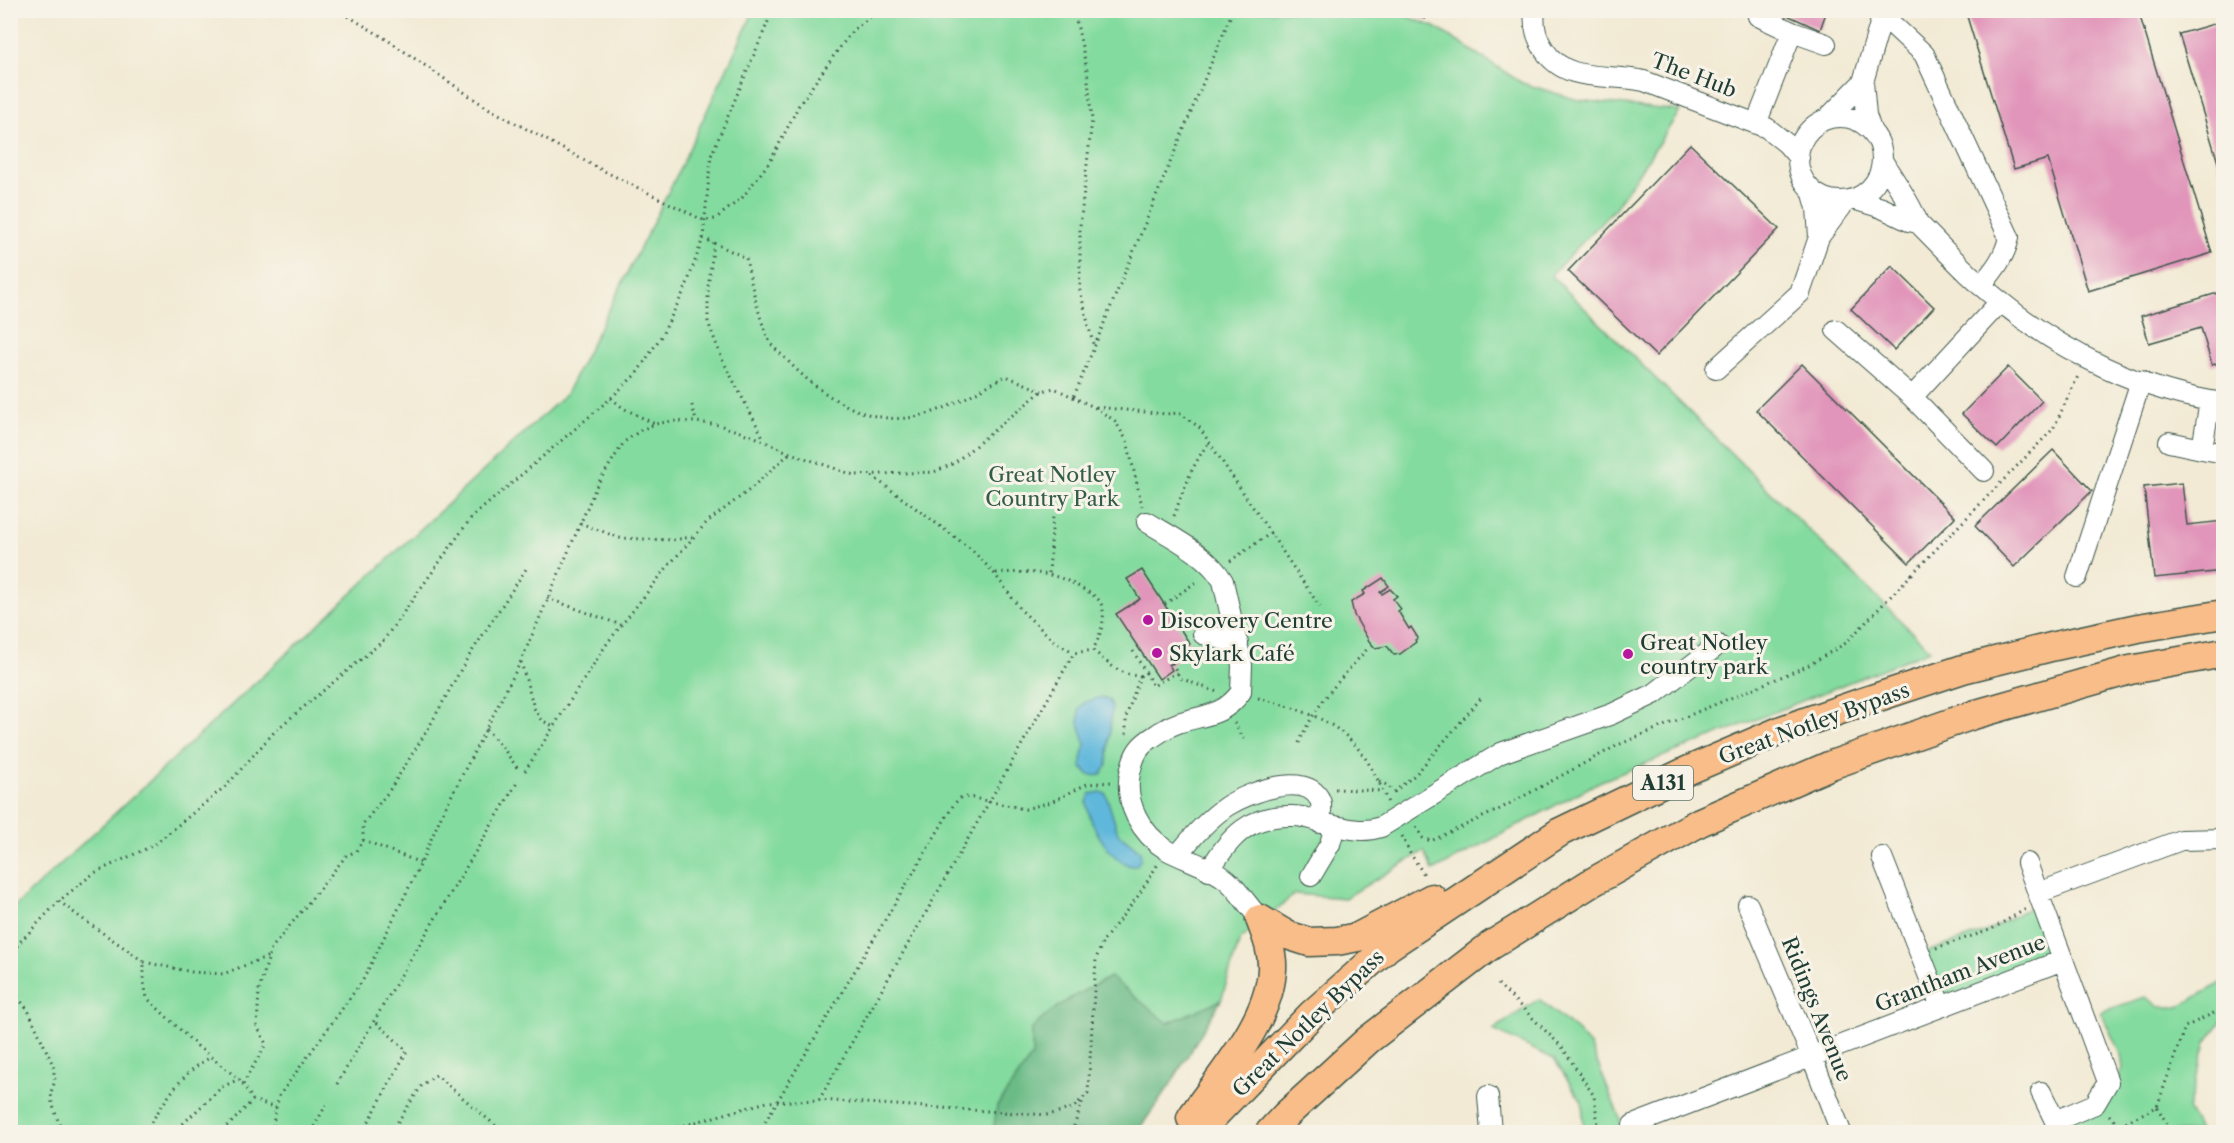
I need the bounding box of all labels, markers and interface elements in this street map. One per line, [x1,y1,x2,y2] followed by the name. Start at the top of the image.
[1648,47,1740,103] street label: The Hub
[985,462,1120,511] park label: Great Notley Country Park
[1160,608,1333,633] place label: Discovery Centre
[1141,613,1155,627] marker: Discovery Centre
[1640,630,1769,679] place label: Great Notley country park
[1169,641,1295,666] place label: Skylark Café
[1150,646,1164,660] marker: Skylark Café
[1621,647,1635,661] marker: Great Notley country park
[1715,677,1913,769] street label: Great Notley Bypass
[1633,766,1693,800] road number: A131
[1871,929,2049,1017] street label: Grantham Avenue
[1777,933,1857,1085] street label: Ridings Avenue
[1227,944,1389,1102] street label: Great Notley Bypass

